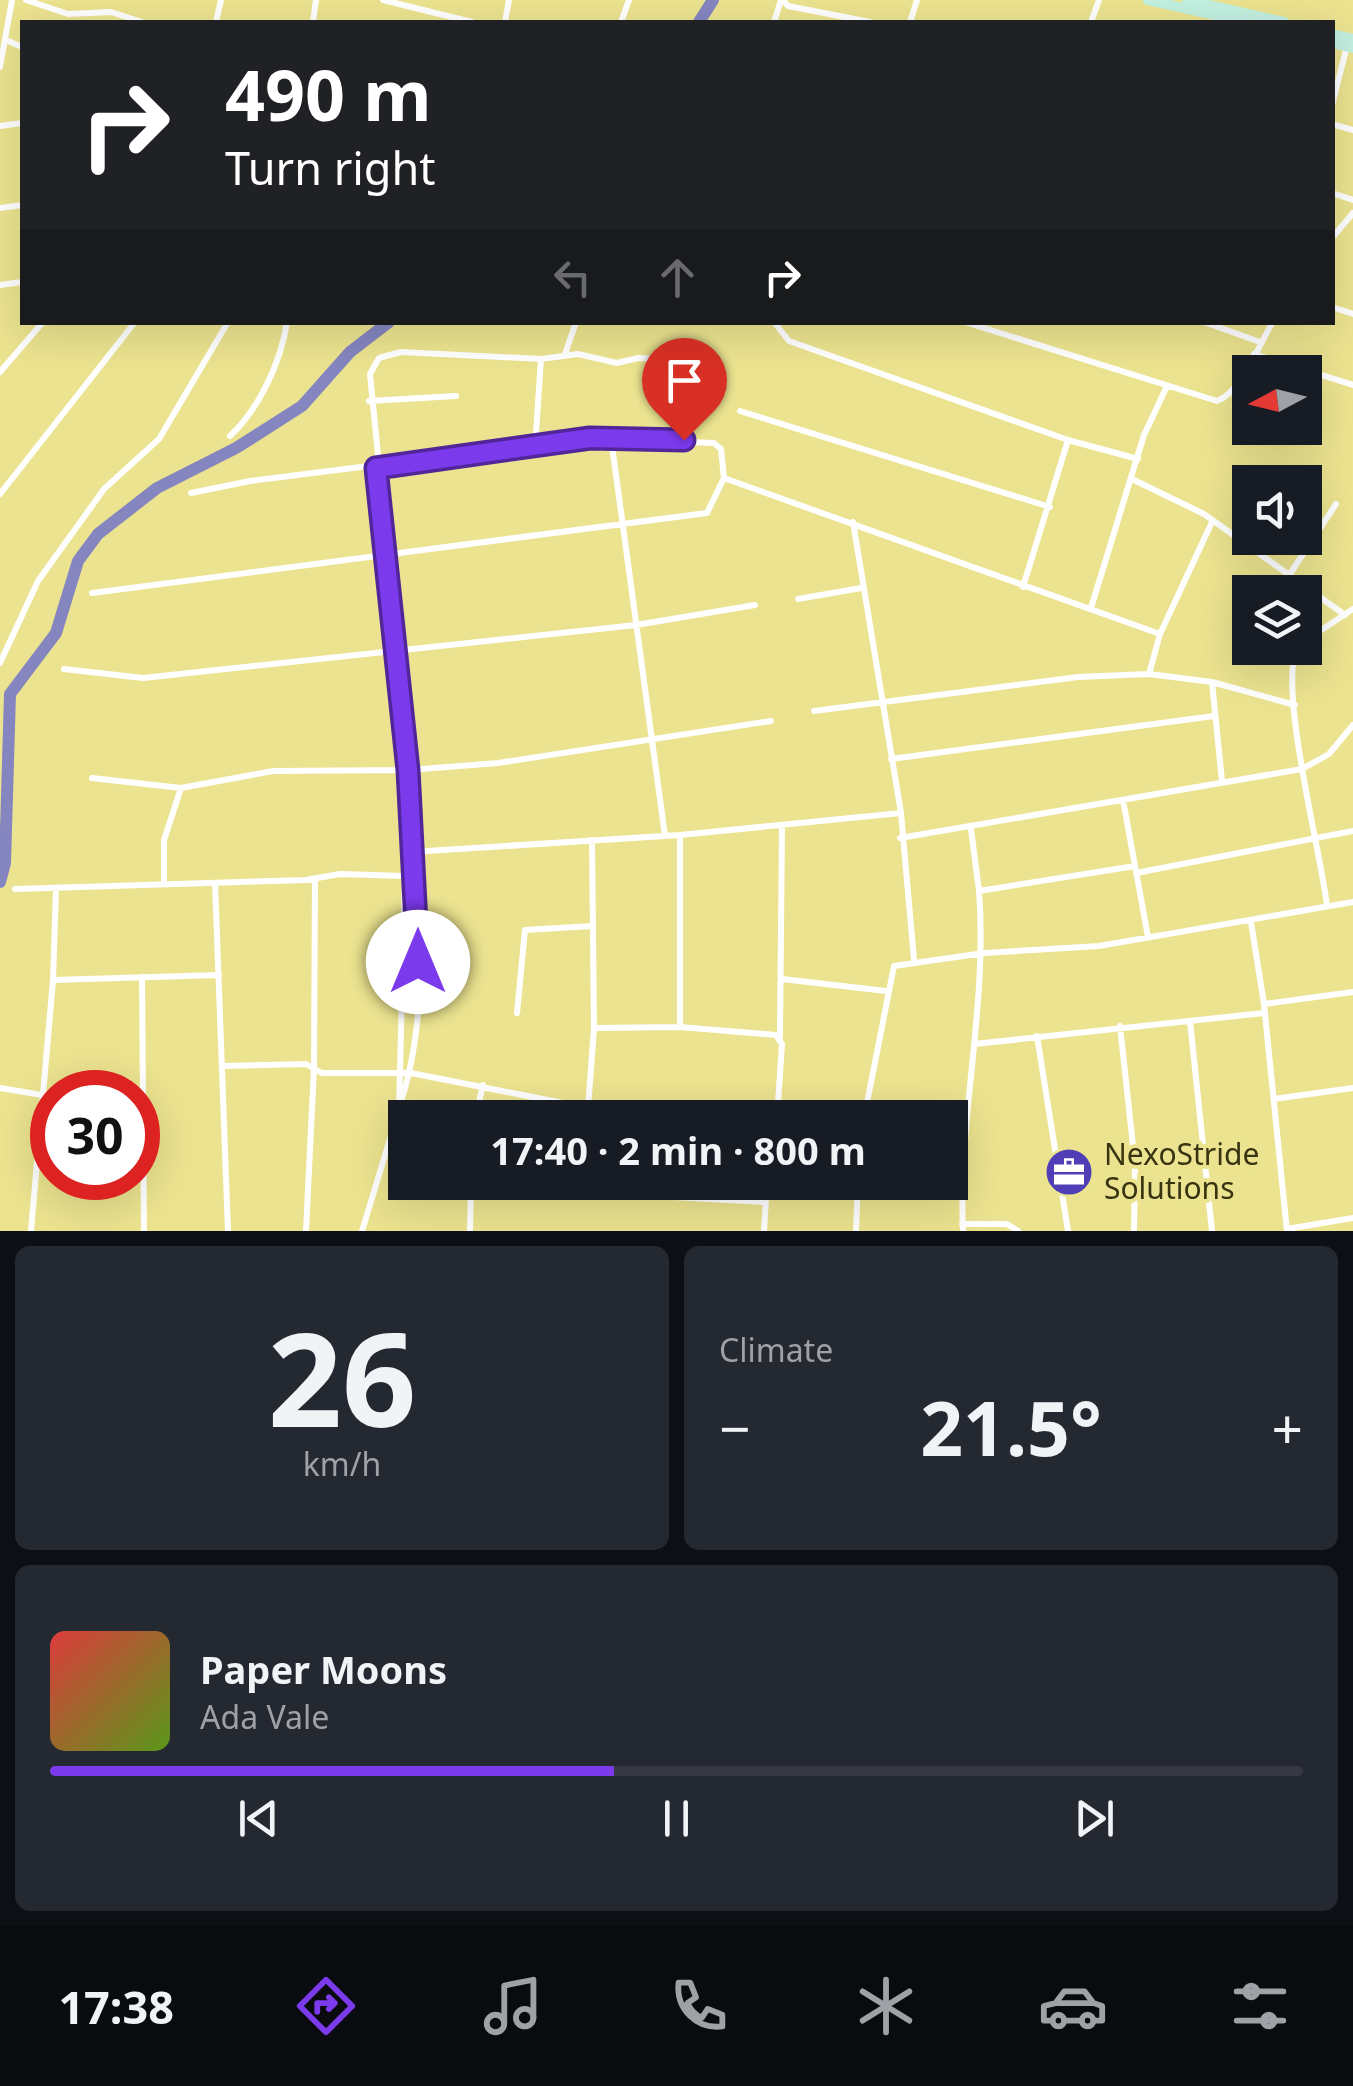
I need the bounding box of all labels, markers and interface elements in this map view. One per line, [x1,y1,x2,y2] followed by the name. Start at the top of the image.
[225,46,432,142] text: 490 m
[60,60,190,190] icon: right
[225,137,436,198] text: Turn right
[545,250,600,305] icon: left
[650,250,705,305] icon: ahead
[755,250,810,305] icon: right
[642,338,727,441] pin
[657,353,712,408] icon: arrive
[1232,355,1322,445] north arrow
[1232,355,1322,665] map controls
[1232,465,1322,555] button: sound
[1232,575,1322,665] button: layers
[366,910,470,1014] position arrow
[30,1070,160,1200] speed limit sign: 30
[490,1124,866,1176] text: 17:40 · 2 min · 800 m
[1104,1133,1259,1208] place label: NexoStride Solutions
[1043,1146,1095,1198] office icon: NexoStride Solutions
[268,1288,416,1465] text: 26
[719,1328,833,1371] text: Climate
[920,1376,1102,1478] text: 21.5°
[719,1390,750,1465] text: −
[1272,1390,1303,1465] text: +
[303,1442,381,1485] text: km/h
[200,1643,447,1695] text: Paper Moons
[200,1695,329,1738] text: Ada Vale
[231,1791,286,1846] icon: previous
[649,1791,704,1846] icon: pause
[1067,1791,1122,1846] icon: next
[291,1971,361,2041] icon: directions
[478,1971,548,2041] icon: music
[664,1971,734,2041] icon: phone
[851,1971,921,2041] icon: climate
[1038,1971,1108,2041] icon: car
[1225,1971,1295,2041] icon: filters
[58,1976,174,2037] text: 17:38

